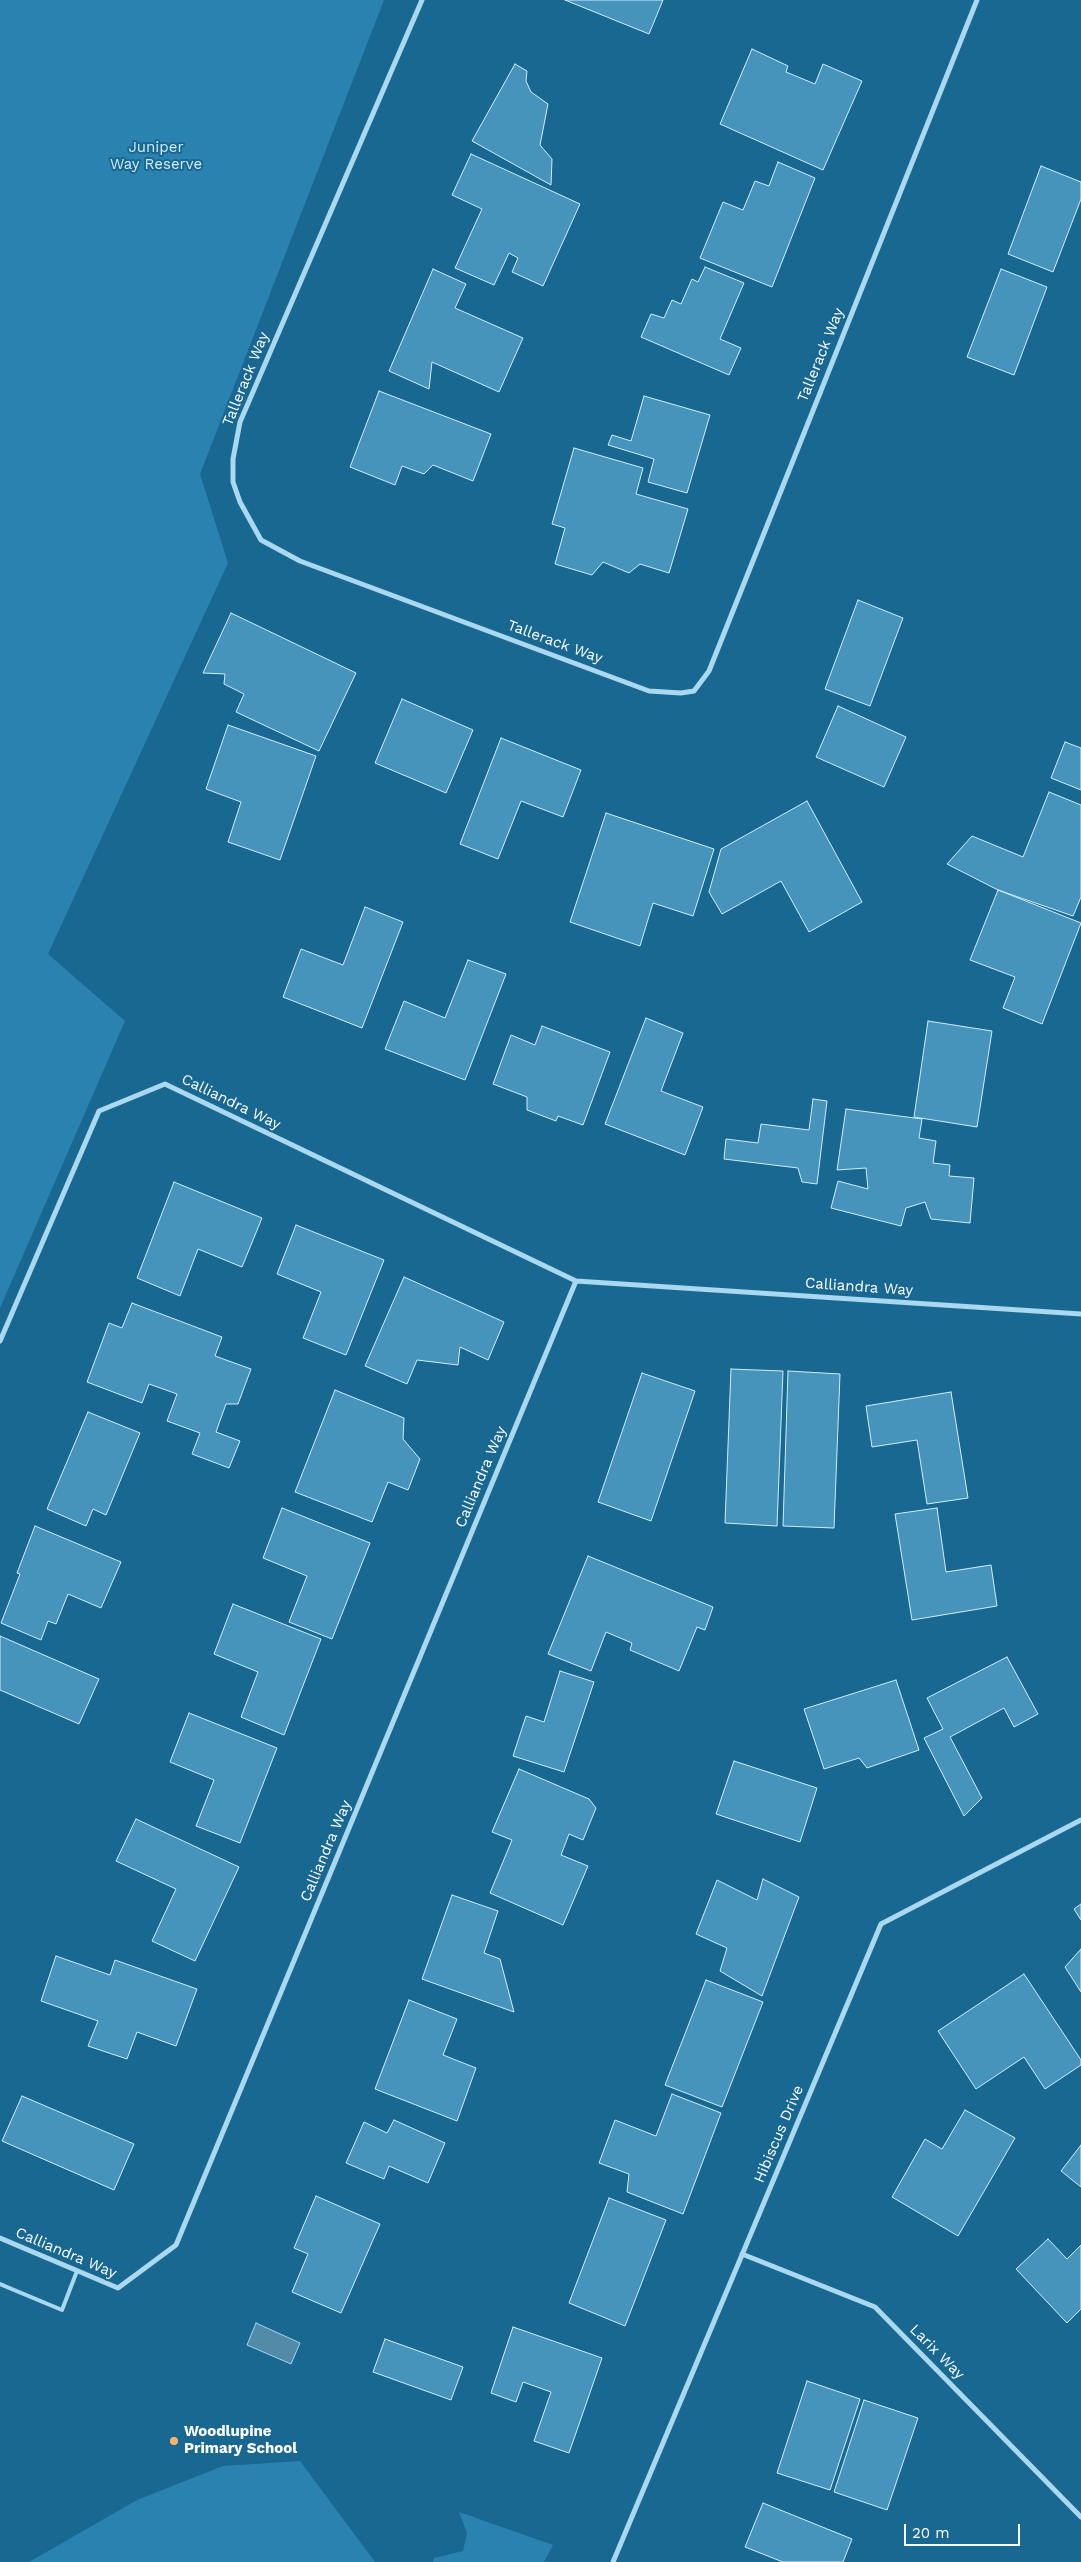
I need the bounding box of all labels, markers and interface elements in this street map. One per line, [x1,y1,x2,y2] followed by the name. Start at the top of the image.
[110,139,202,174] park label: Juniper Way Reserve
[794,305,848,405] street label: Tallerack Way
[219,329,273,429] street label: Tallerack Way
[505,616,605,668] street label: Tallerack Way
[178,1070,284,1134] street label: Calliandra Way
[804,1274,914,1300] street label: Calliandra Way
[452,1424,510,1530] street label: Calliandra Way
[297,1798,355,1904] street label: Calliandra Way
[750,2082,808,2186] street label: Hibiscus Drive
[13,2224,119,2282] street label: Calliandra Way
[906,2321,968,2383] street label: Larix Way
[184,2423,297,2458] place label: Woodlupine Primary School
[168,2435,180,2447] marker: Woodlupine Primary School
[906,2514,1022,2546] scale bar
[912,2524,950,2542] text: 20 m

